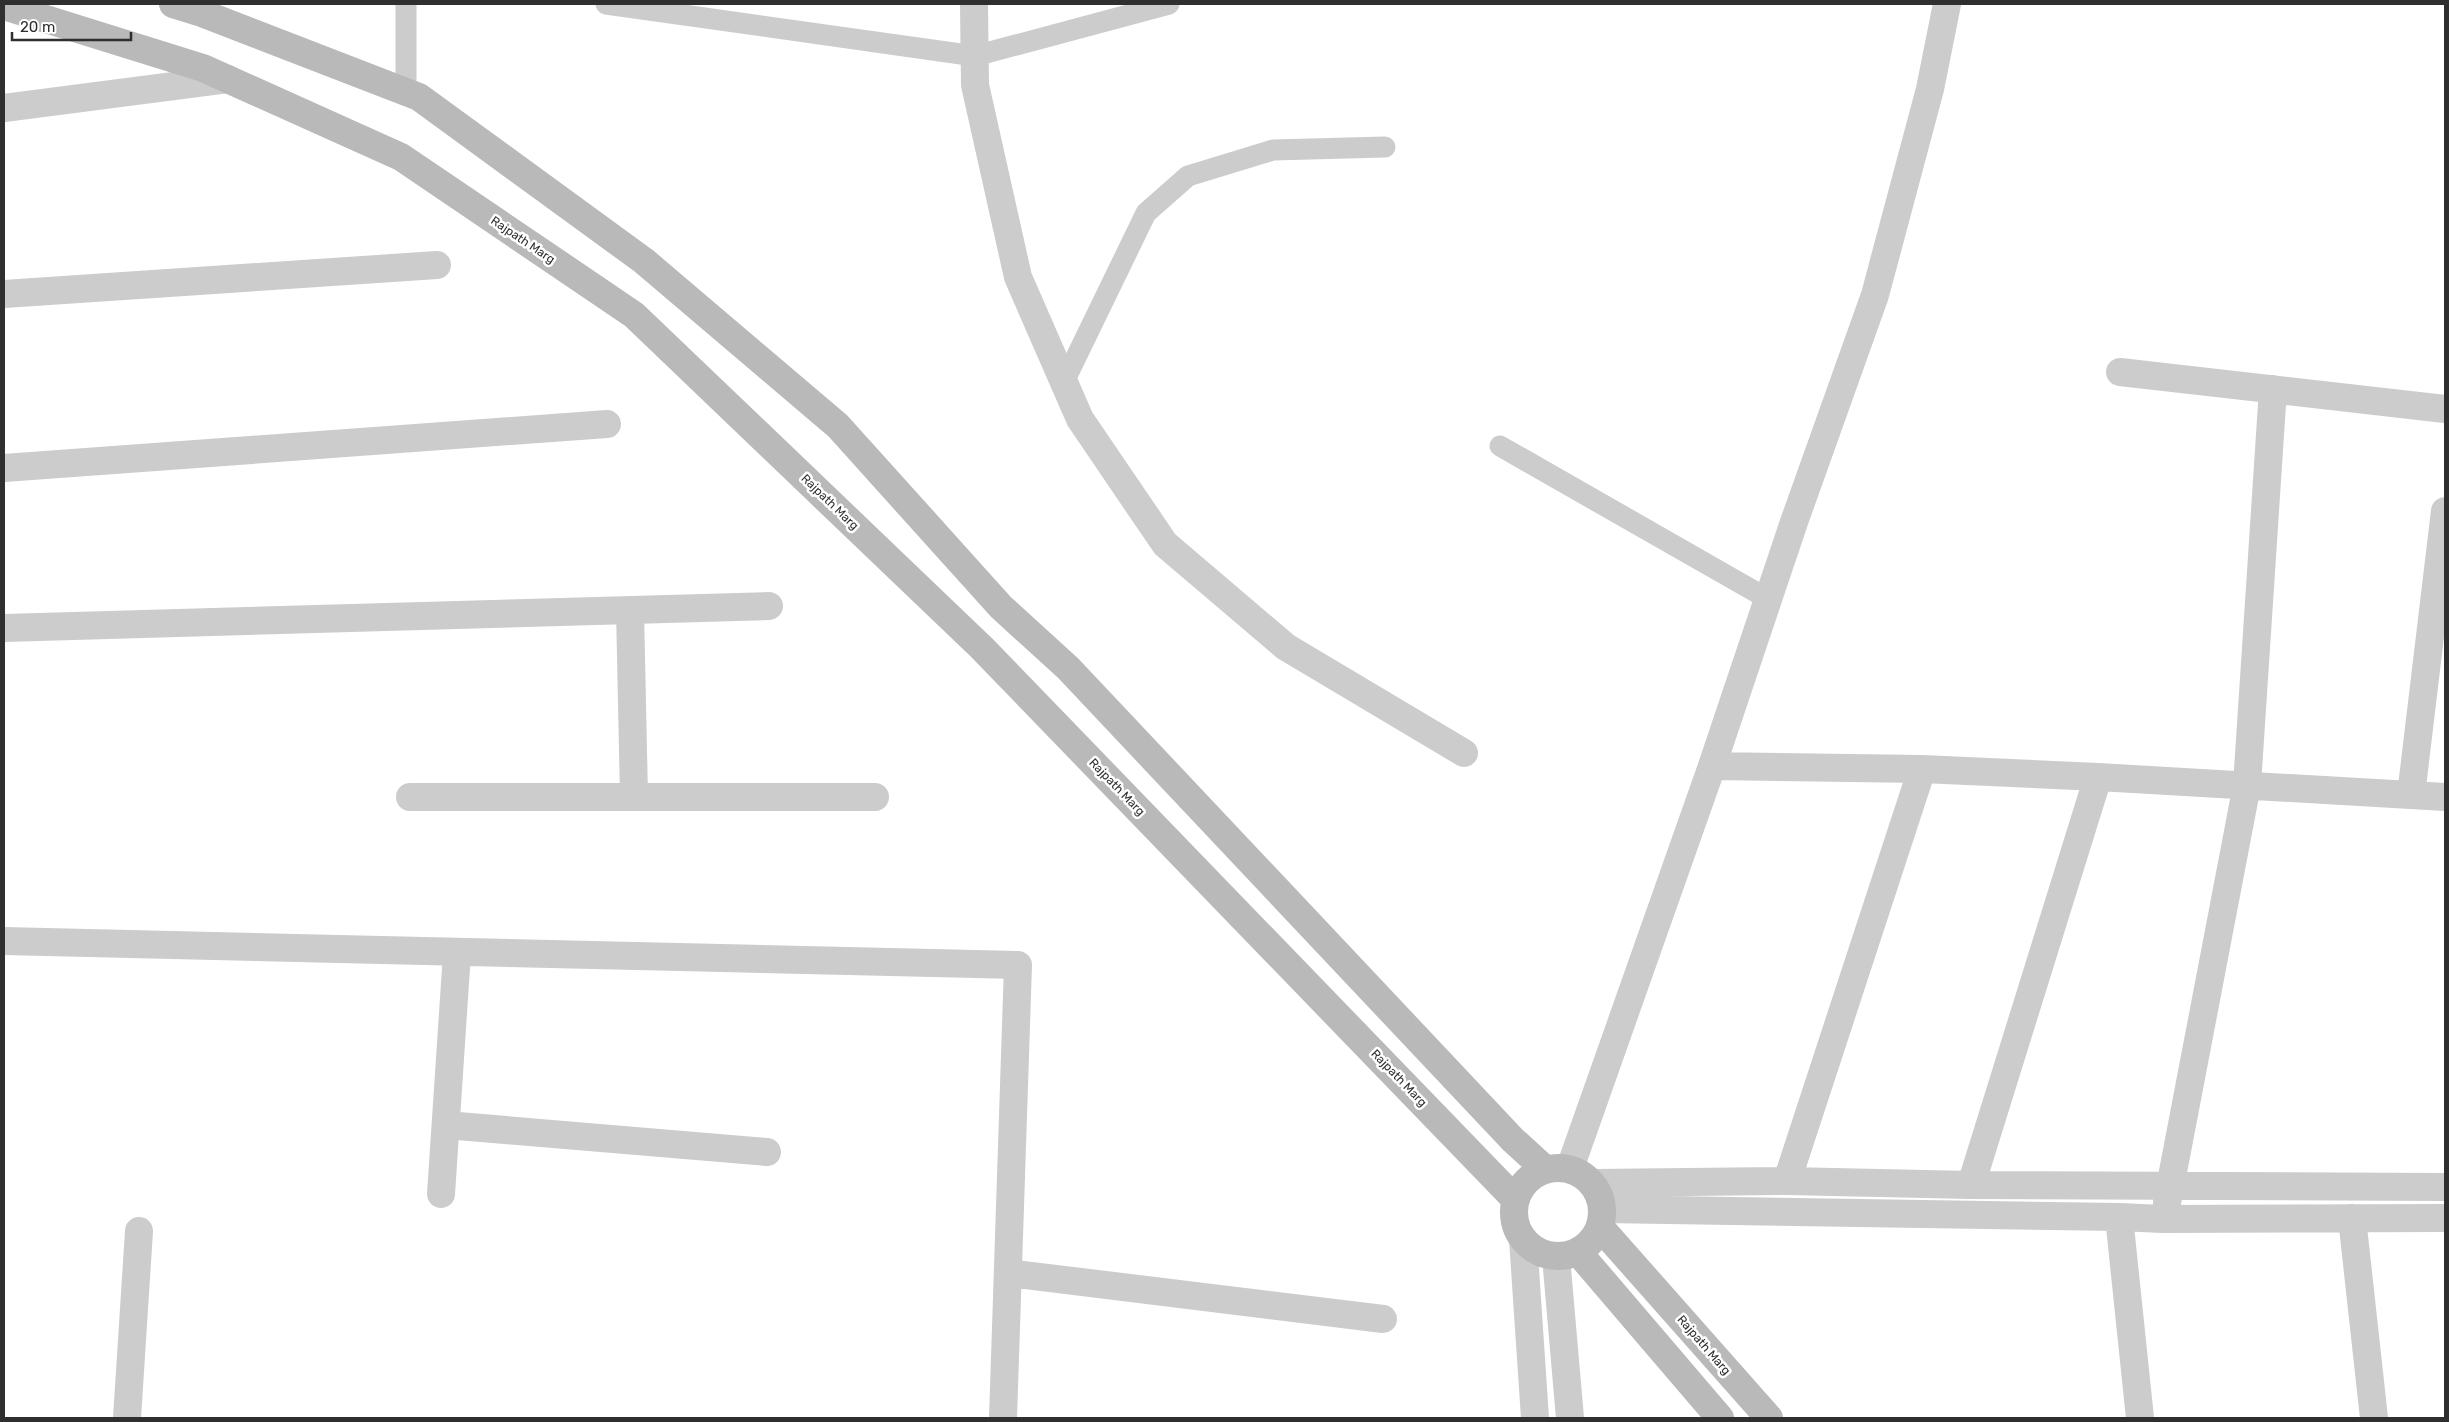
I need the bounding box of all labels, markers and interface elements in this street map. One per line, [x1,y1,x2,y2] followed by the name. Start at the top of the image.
[12,10,131,42] scale bar
[20,18,55,36] text: 20 m
[488,213,558,267] street label: Rajpath Marg
[798,471,862,533] street label: Rajpath Marg
[1086,755,1148,819] street label: Rajpath Marg
[1368,1046,1430,1110] street label: Rajpath Marg
[1674,1312,1734,1378] street label: Rajpath Marg

